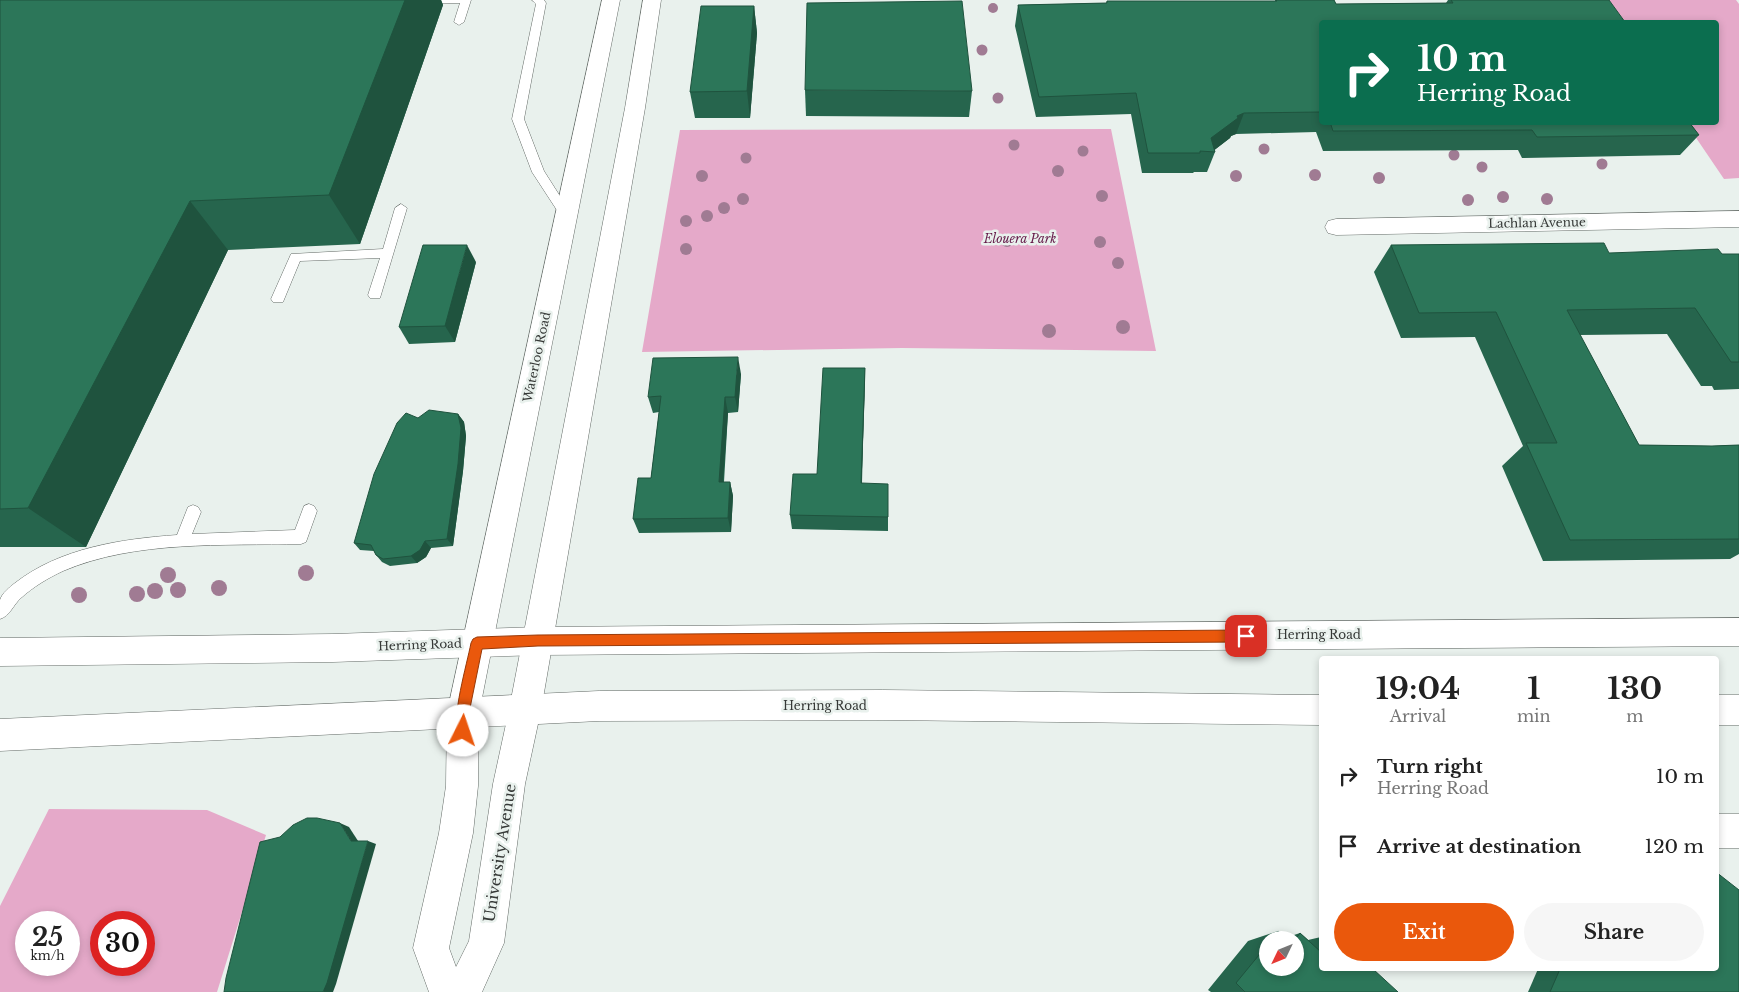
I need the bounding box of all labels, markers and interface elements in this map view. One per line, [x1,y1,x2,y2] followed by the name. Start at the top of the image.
[1417,37,1507,80] text: 10 m
[1334,40,1399,105] icon: right
[1417,80,1571,107] text: Herring Road
[1488,214,1586,231] street label: Lachlan Avenue
[983,231,1056,246] park label: Elouera Park
[519,310,553,404] street label: Waterloo Road
[1225,615,1267,657] pin
[1232,622,1260,650] icon: arrive
[1277,627,1361,642] street label: Herring Road
[378,636,462,653] street label: Herring Road
[1376,670,1460,707] text: 19:04
[1527,670,1540,707] text: 1
[1607,670,1662,707] text: 130
[783,698,867,713] street label: Herring Road
[436,704,488,756] position arrow
[1390,706,1446,726] text: Arrival
[1517,706,1551,726] text: min
[1626,706,1643,726] text: m
[1377,755,1483,778] text: Turn right
[1334,762,1362,790] icon: right
[1656,765,1704,788] text: 10 m
[1377,778,1489,798] text: Herring Road
[479,782,520,924] street label: University Avenue
[1334,832,1362,860] icon: arrive
[1377,835,1581,858] text: Arrive at destination
[1644,835,1704,858] text: 120 m
[1334,903,1514,961] button: Exit
[1524,903,1704,961] button: Share
[90,911,155,976] speed limit sign: 30
[32,922,63,953] text: 25
[1259,931,1304,976] north arrow
[1259,931,1304,976] map controls
[30,948,65,963] text: km/h

